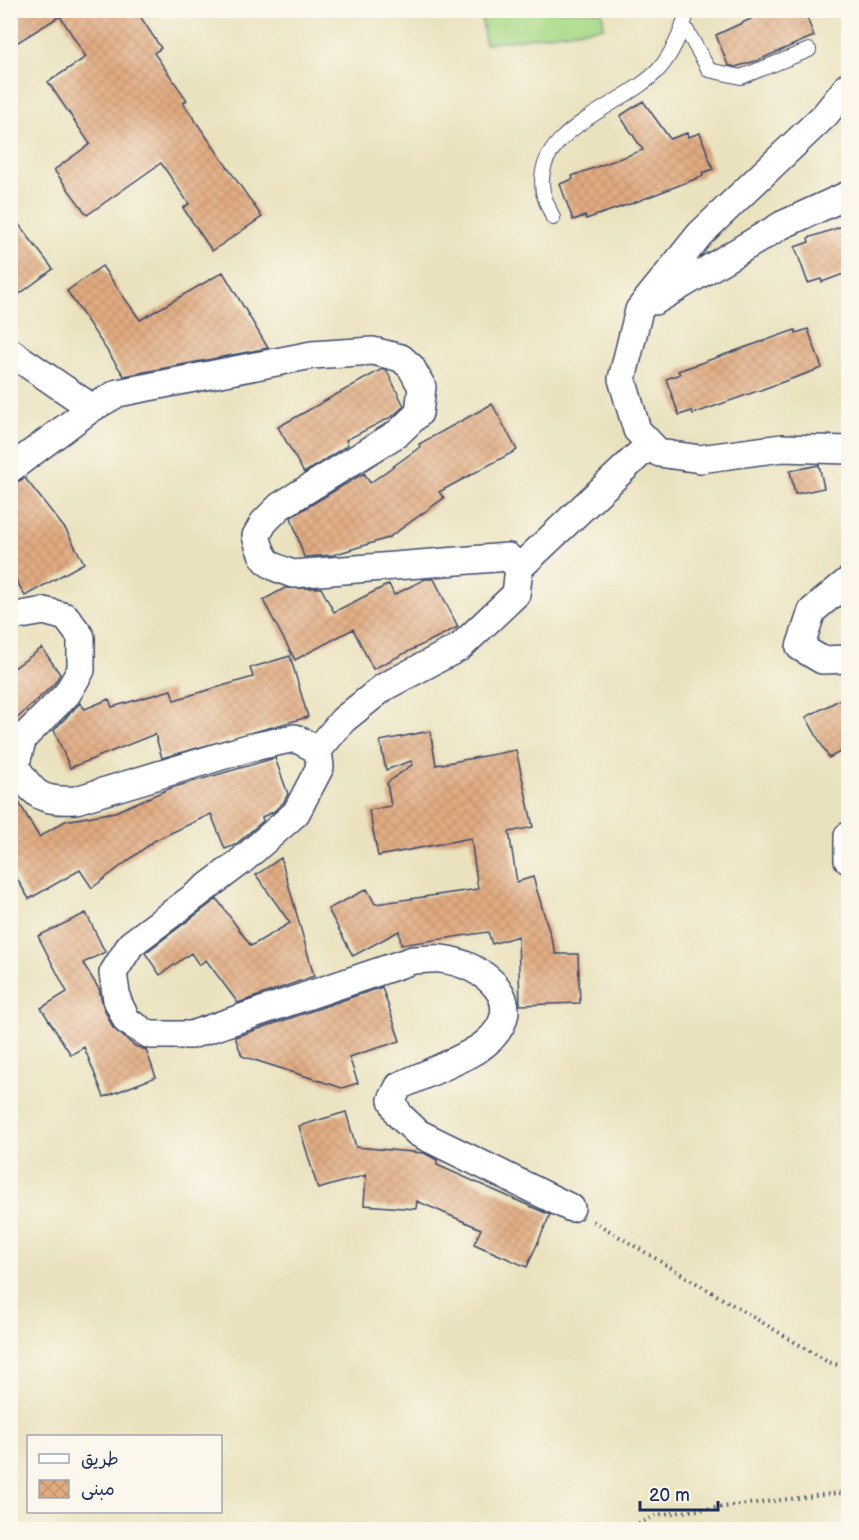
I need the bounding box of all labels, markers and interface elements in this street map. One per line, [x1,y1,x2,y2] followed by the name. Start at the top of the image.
[27,1435,222,1513] legend
[81,1449,119,1470] text: طريق
[640,1474,718,1512] scale bar
[81,1479,115,1500] text: مبنى
[649,1485,690,1506] text: 20 m

